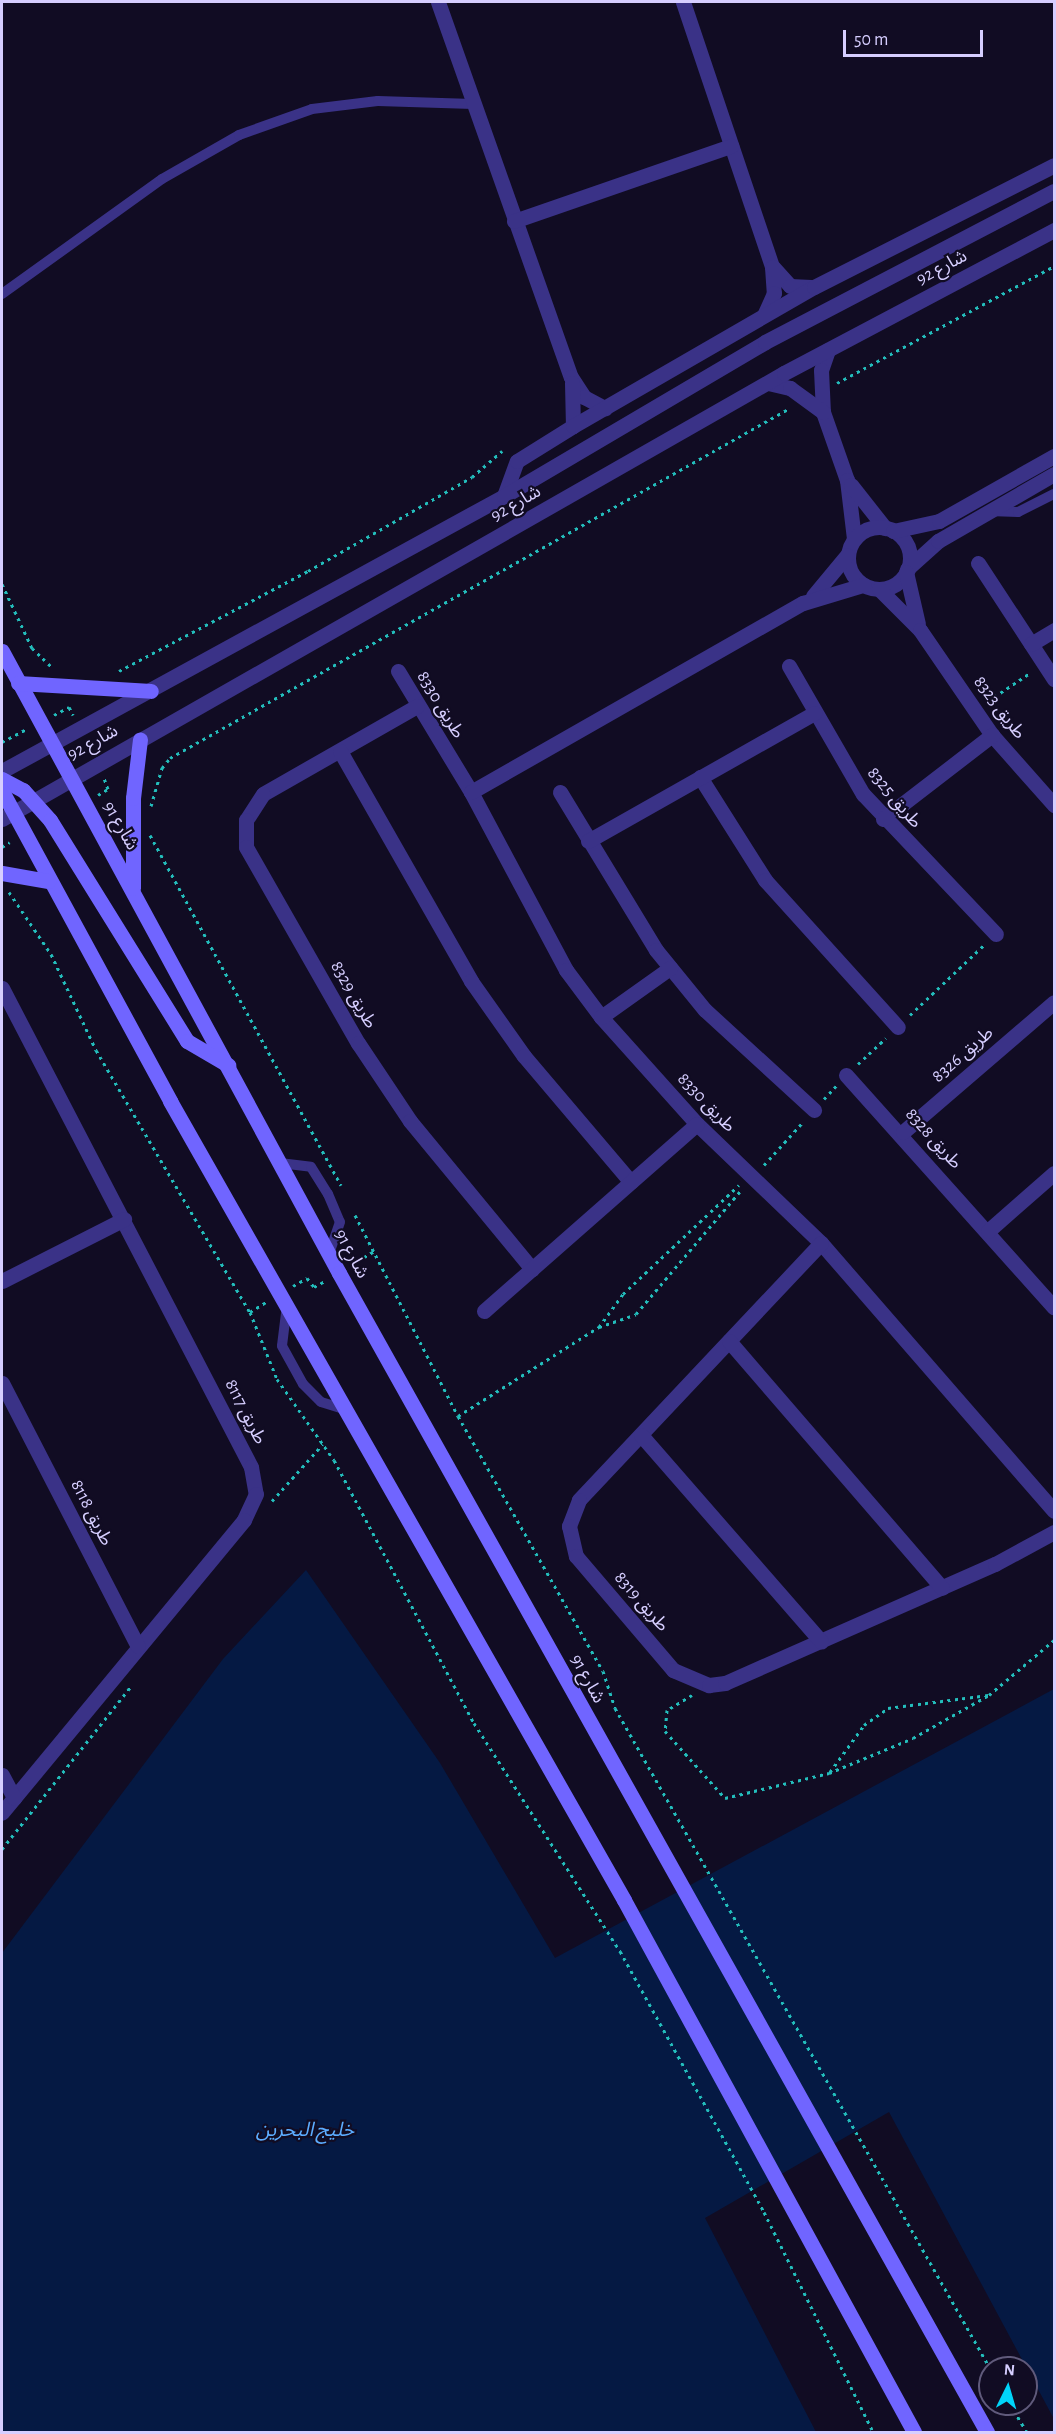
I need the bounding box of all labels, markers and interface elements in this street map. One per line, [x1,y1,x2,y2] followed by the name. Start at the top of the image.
[846,18,986,56] scale bar
[854,31,888,49] text: 50 m
[913,246,971,290] street label: شارع 92
[487,481,545,527] street label: شارع 92
[412,667,468,743] street label: طريق 8330
[968,672,1030,744] street label: طريق 8323
[64,720,122,766] street label: شارع 92
[862,763,926,833] street label: طريق 8325
[97,798,143,854] street label: شارع 91
[325,957,381,1033] street label: طريق 8329
[928,1022,998,1088] street label: طريق 8326
[672,1069,740,1137] street label: طريق 8330
[900,1104,966,1174] street label: طريق 8328
[329,1226,373,1282] street label: شارع 91
[219,1376,271,1448] street label: طريق 8117
[65,1476,117,1550] street label: طريق 8118
[609,1568,673,1636] street label: طريق 8319
[565,1651,609,1707] street label: شارع 91
[256,2118,354,2142] water label: خليج البحرين
[978,2356,1038,2416] north arrow
[1003,2362,1016,2379] text: N

